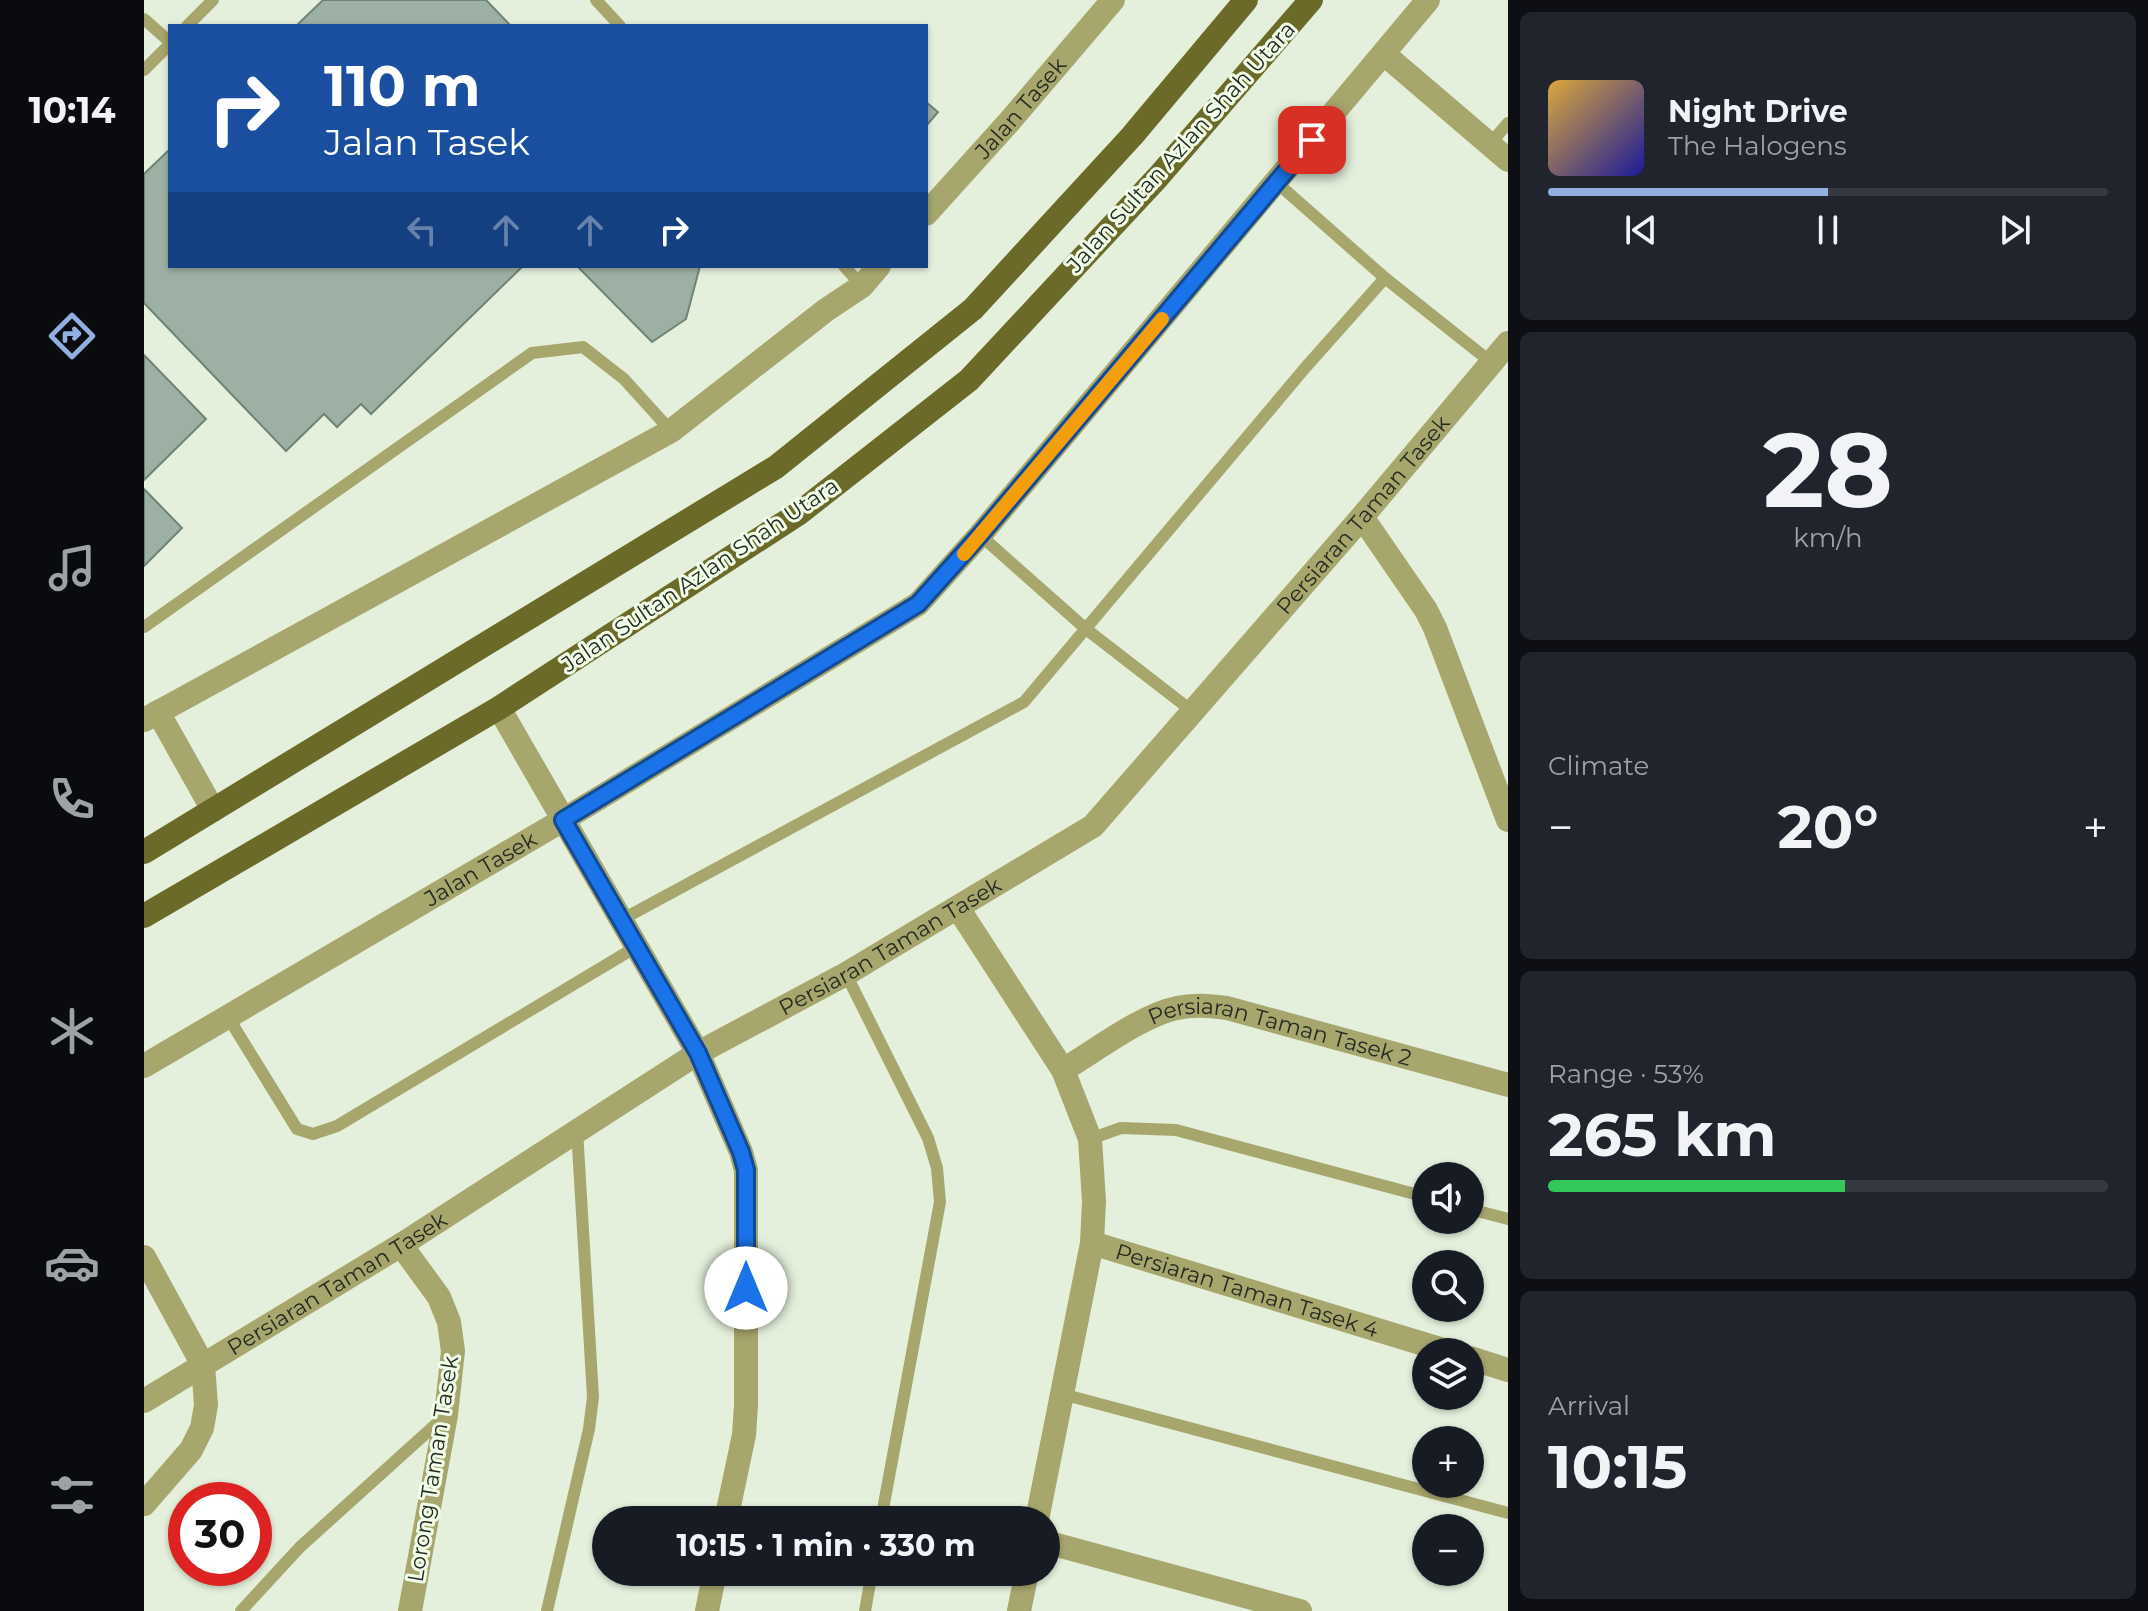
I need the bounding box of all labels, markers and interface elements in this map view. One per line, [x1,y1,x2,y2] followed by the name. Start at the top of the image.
[1061,16,1301,279] street label: Jalan Sultan Azlan Shah Utara
[968,51,1072,165] street label: Jalan Tasek
[324,52,481,120] text: 110 m
[192,56,296,160] icon: right
[29,88,115,132] text: 10:14
[1668,93,1848,130] text: Night Drive
[1278,106,1346,174] pin
[1290,118,1334,162] icon: arrive
[324,120,530,164] text: Jalan Tasek
[1668,130,1847,162] text: The Halogens
[400,208,444,252] icon: left
[484,208,528,252] icon: ahead
[568,208,612,252] icon: ahead
[652,208,696,252] icon: right
[1619,208,1663,252] icon: previous
[1806,208,1850,252] icon: pause
[1993,208,2037,252] icon: next
[44,308,100,364] icon: directions
[1763,406,1893,533] text: 28
[1270,409,1456,620] street label: Persiaran Taman Tasek
[556,472,844,678] street label: Jalan Sultan Azlan Shah Utara
[1793,522,1863,554] text: km/h
[44,540,100,596] icon: music
[1548,750,1649,782] text: Climate
[44,771,100,827] icon: phone
[1777,790,1879,863] text: 20°
[1548,800,1573,854] text: −
[2083,800,2108,854] text: +
[418,825,542,913] street label: Jalan Tasek
[774,870,1007,1021] street label: Persiaran Taman Tasek
[1144,992,1415,1071] street label: Persiaran Taman Tasek 2
[44,1003,100,1059] icon: climate
[1548,1058,1704,1090] text: Range · 53%
[1548,1098,1776,1171] text: 265 km
[1412,1162,1484,1586] map controls
[1412,1162,1484,1234] button: sound
[222,1205,453,1361] street label: Persiaran Taman Tasek
[44,1235,100,1291] icon: car
[1112,1237,1382,1343] street label: Persiaran Taman Tasek 4
[704,1246,788,1330] position arrow
[1412,1250,1484,1322] button: search
[1412,1338,1484,1410] button: layers
[402,1353,464,1584] street label: Lorong Taman Tasek
[1548,1390,1630,1422] text: Arrival
[1412,1426,1484,1498] button: +
[1548,1430,1687,1503] text: 10:15
[44,1467,100,1523] icon: filters
[168,1482,272,1586] speed limit sign: 30
[1412,1514,1484,1586] button: −
[677,1527,975,1564] text: 10:15 · 1 min · 330 m

